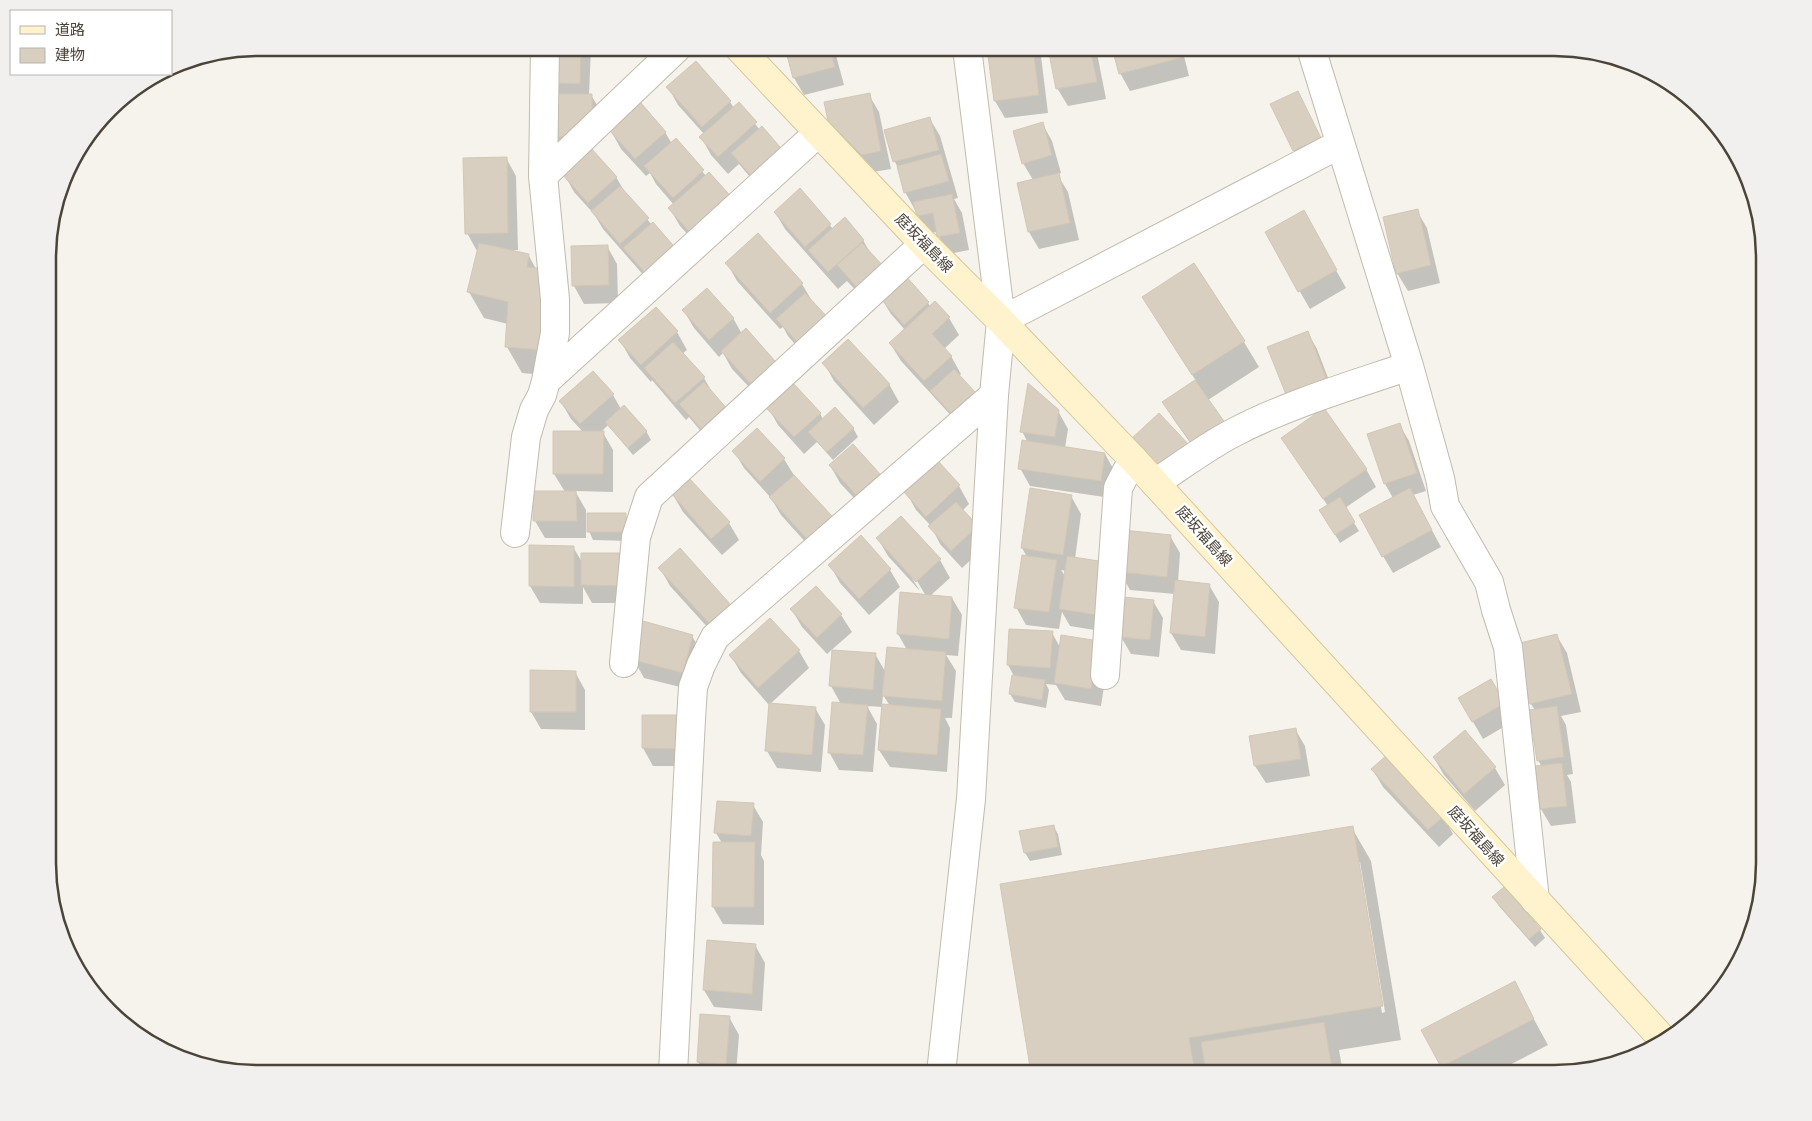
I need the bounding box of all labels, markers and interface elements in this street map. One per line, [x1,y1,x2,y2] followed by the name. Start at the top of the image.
[10,10,172,75] legend
[55,19,85,39] text: 道路
[55,44,85,64] text: 建物
[891,208,958,276] street label: 庭坂福島線
[1172,501,1237,570] street label: 庭坂福島線
[1444,801,1509,870] street label: 庭坂福島線

